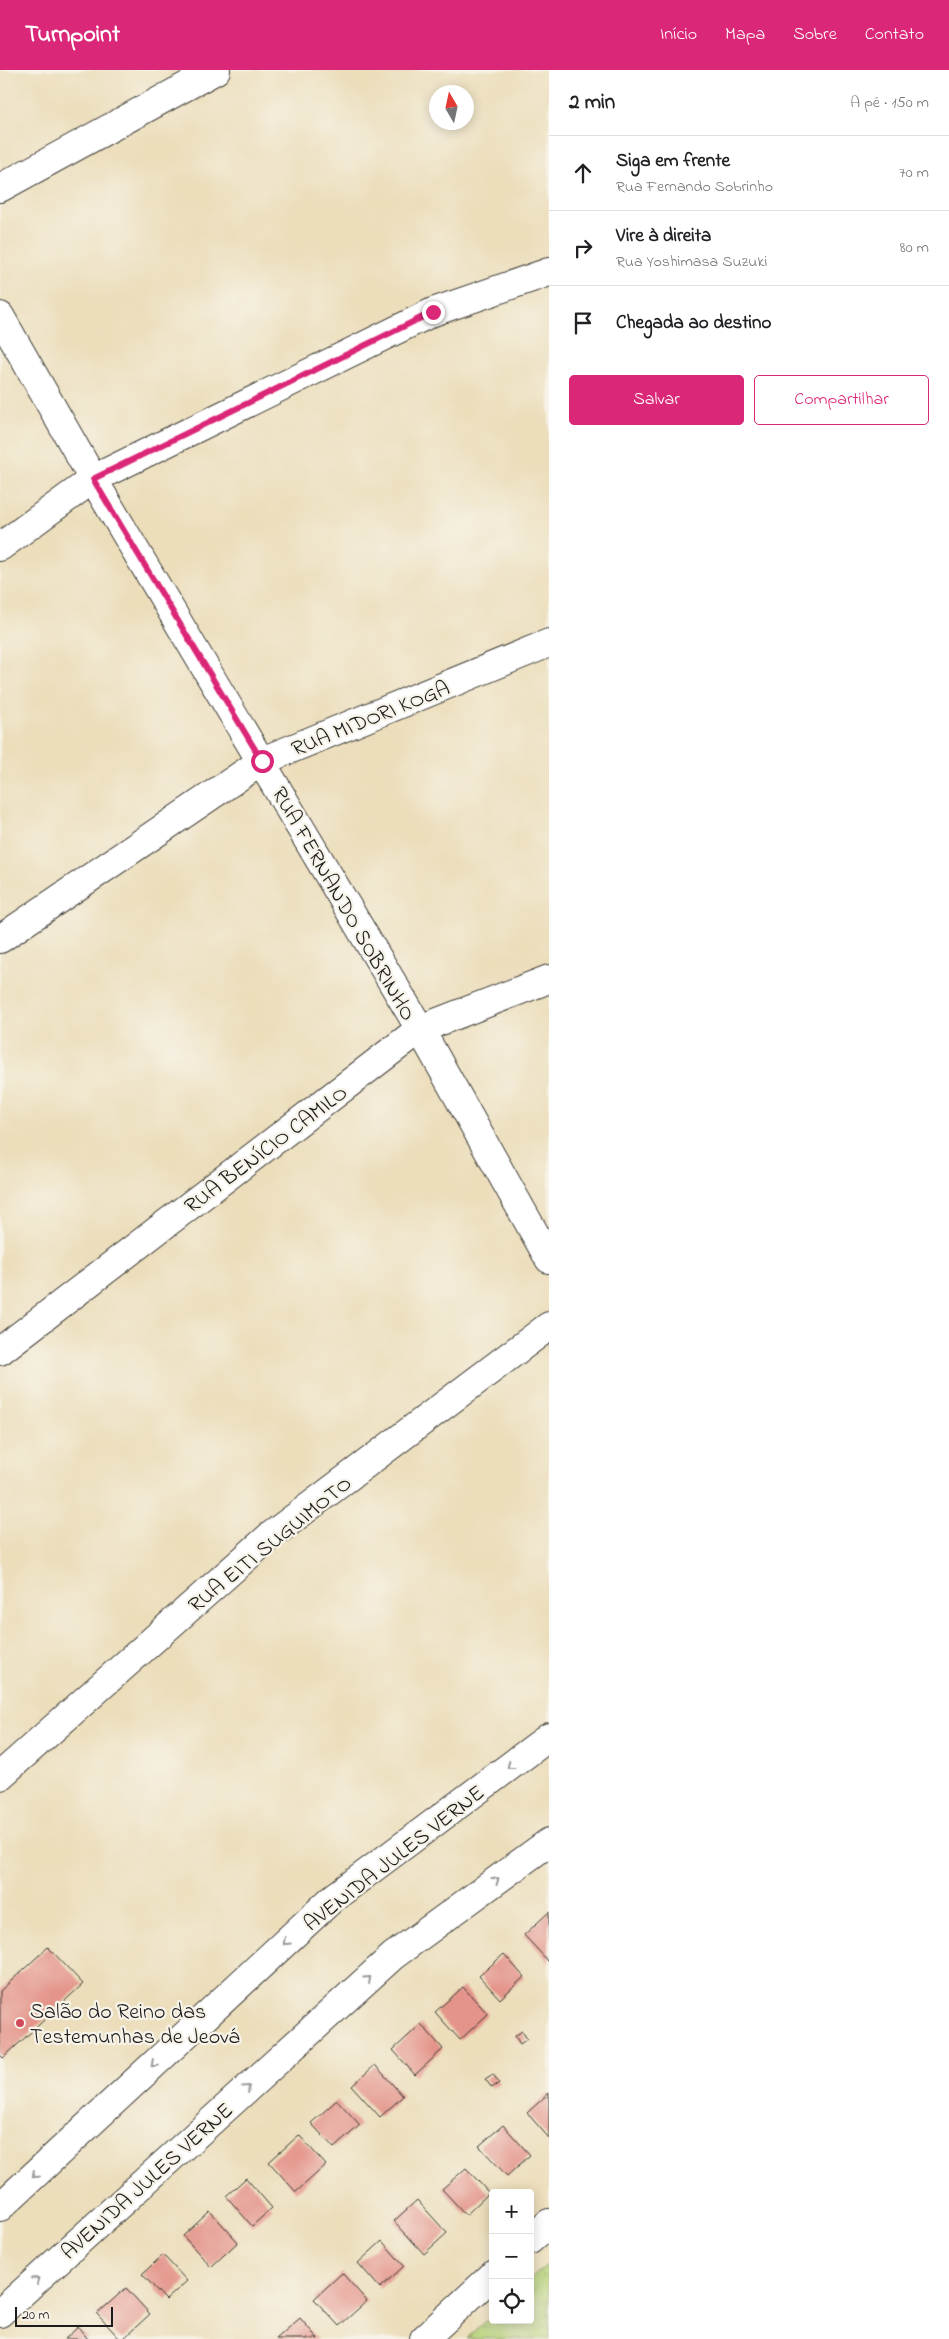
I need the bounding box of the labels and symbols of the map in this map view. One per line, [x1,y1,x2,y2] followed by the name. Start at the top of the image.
[429,85,474,130] north arrow
[422,301,445,324] route end
[287,673,455,766] street label: RUA MIDORI KOGA
[251,750,274,773] route start
[262,782,423,1027] street label: RUA FERNANDO SOBRINHO
[178,1078,355,1223] street label: RUA BENÍCIO CAMILO
[182,1469,360,1622] street label: RUA EITI SUGUIMOTO
[506,1760,516,1769] one-way arrow
[297,1778,492,1940] street label: AVENIDA JULES VERNE
[490,1878,499,1886] one-way arrow
[282,1936,291,1945] one-way arrow
[362,1976,371,1985] one-way arrow
[30,1997,240,2054] place label: Salão do Reino das Testemunhas de Jeová
[14,2017,26,2029] marker: Salão do Reino das Testemunhas de Jeová
[151,2058,160,2067] one-way arrow
[242,2085,251,2094] one-way arrow
[55,2096,241,2268] street label: AVENIDA JULES VERNE
[32,2169,41,2178] one-way arrow
[31,2277,40,2286] one-way arrow
[15,2304,112,2327] scale bar

